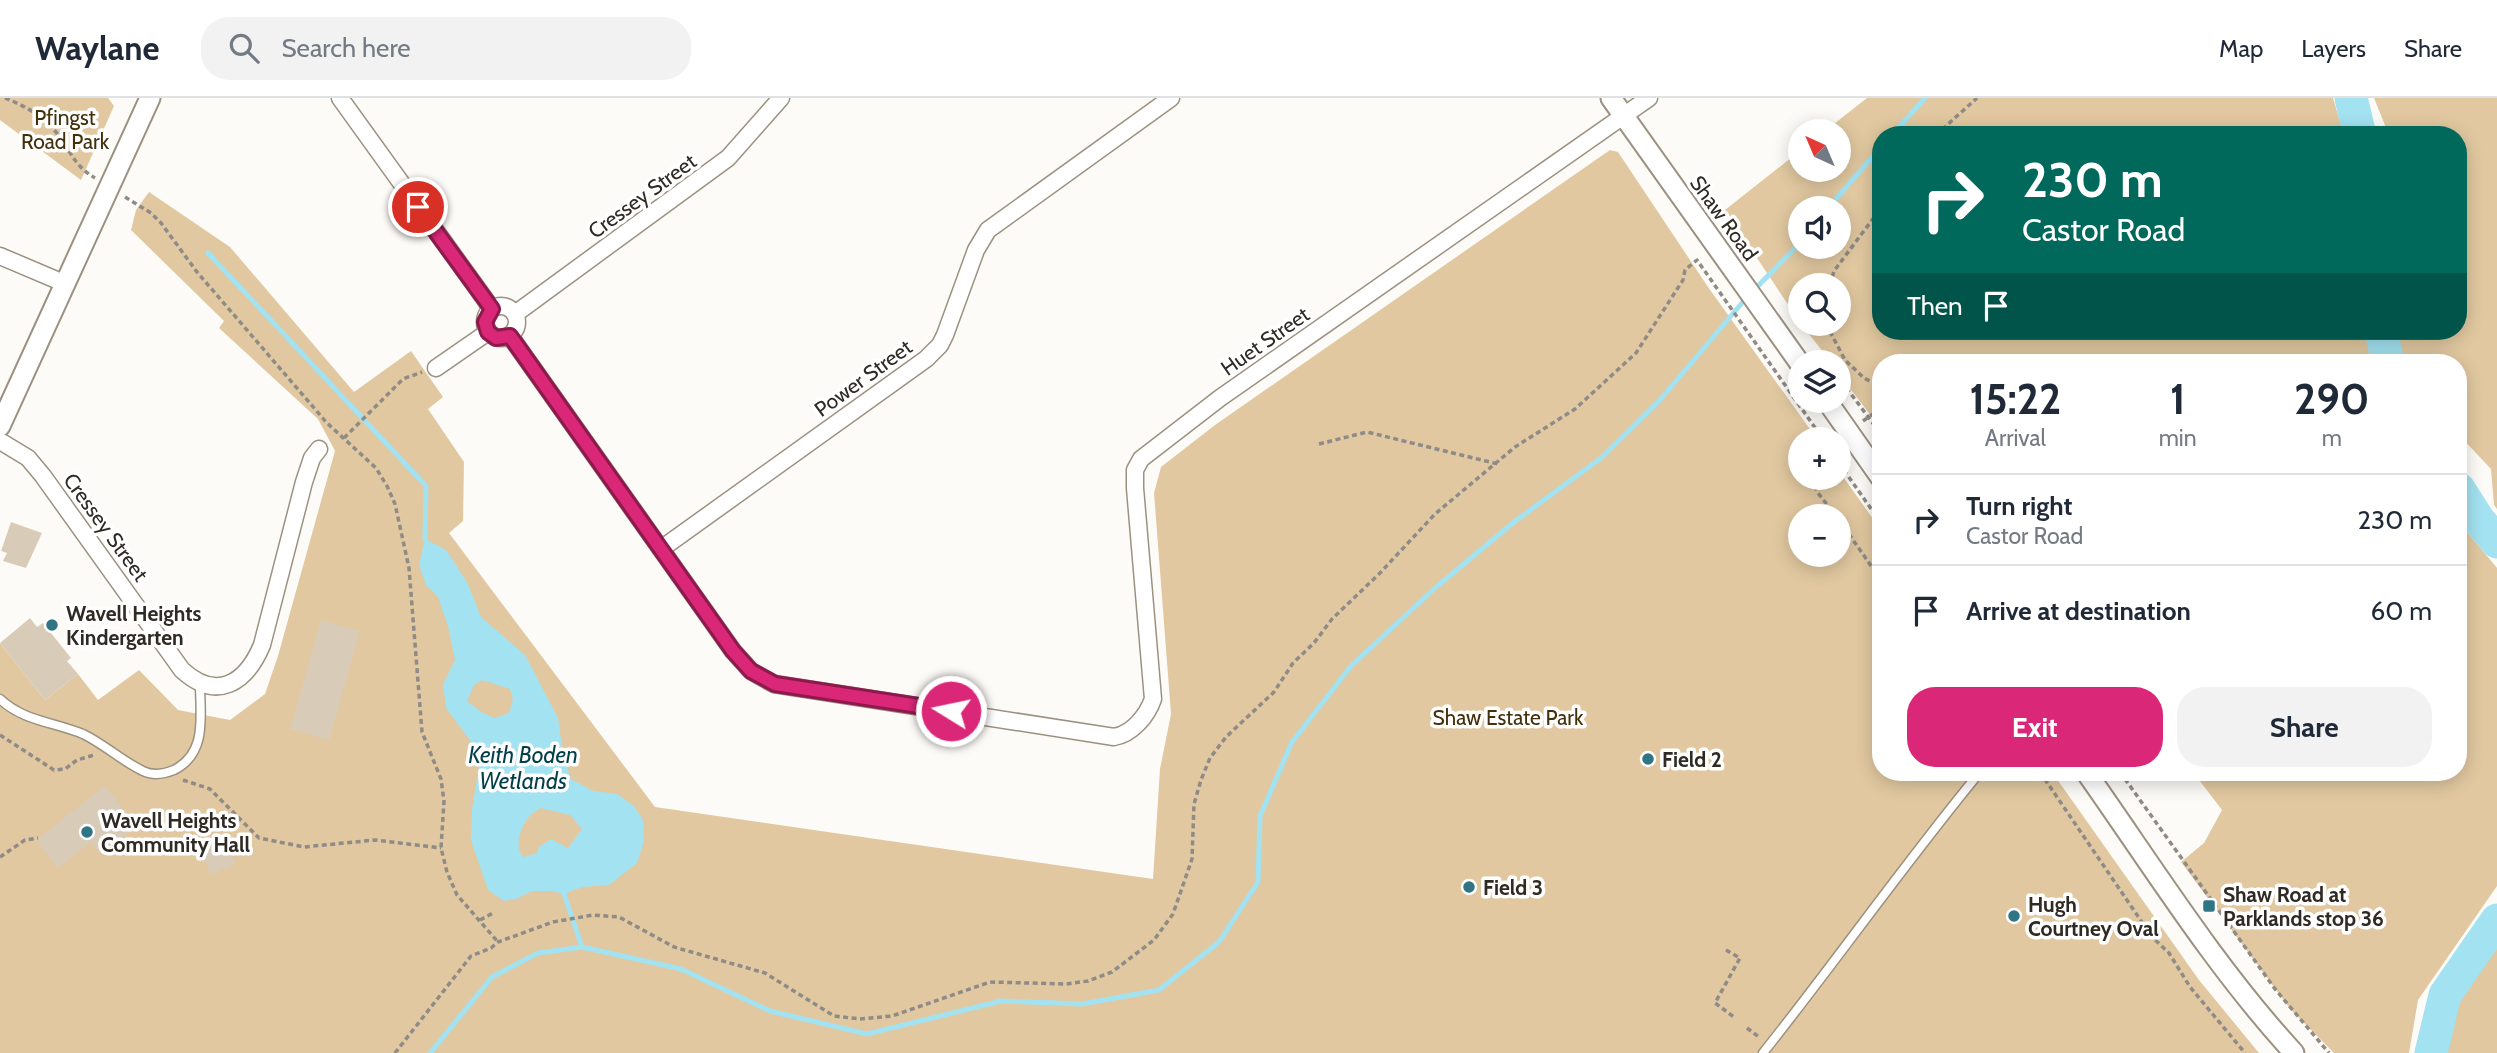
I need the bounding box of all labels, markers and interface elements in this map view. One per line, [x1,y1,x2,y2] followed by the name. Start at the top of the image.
[201,17,691,80] search box
[35,28,159,68] text: Waylane
[225,29,263,67] icon: search
[281,32,411,64] text: Search here
[2219,34,2263,63] text: Map
[2301,34,2366,63] text: Layers
[2404,34,2462,63] text: Share
[21,105,110,154] park label: Pfingst Road Park
[1788,119,1852,182] north arrow
[1788,119,1851,567] map controls
[583,148,701,244] street label: Cressey Street
[2022,150,2163,209] text: 230 m
[1907,154,1998,245] icon: right
[1685,171,1763,265] street label: Shaw Road
[388,177,448,237] pin
[399,188,437,226] icon: arrive
[1788,196,1851,259] button: sound
[2022,210,2185,249] text: Castor Road
[1788,273,1851,336] button: search
[1977,287,2015,325] icon: arrive
[1907,290,1963,322] text: Then
[1216,301,1314,381] street label: Huet Street
[809,334,917,422] street label: Power Street
[1788,350,1851,413] button: layers
[1969,373,2061,425] text: 15:22
[2170,373,2185,425] text: 1
[2294,373,2370,425] text: 290
[1985,424,2046,452] text: Arrival
[2159,424,2197,452] text: min
[2322,424,2342,452] text: m
[1788,427,1851,490] button: +
[58,468,154,586] street label: Cressey Street
[1966,490,2072,522] text: Turn right
[1907,501,1945,539] icon: right
[1788,504,1851,567] button: −
[2358,504,2432,536] text: 230 m
[1966,522,2083,550] text: Castor Road
[1907,592,1945,630] icon: arrive
[1966,595,2191,627] text: Arrive at destination
[2370,595,2432,627] text: 60 m
[66,601,201,650] place label: Wavell Heights Kindergarten
[44,617,60,633] marker: Wavell Heights Kindergarten
[914,674,988,748] position arrow
[1907,687,2163,767] button: Exit
[2177,687,2432,767] button: Share
[1433,705,1584,730] park label: Shaw Estate Park
[468,741,578,795] water label: Keith Boden Wetlands
[1662,747,1722,772] place label: Field 2
[1640,751,1656,767] marker: Field 2
[101,808,251,857] place label: Wavell Heights Community Hall
[79,824,95,840] marker: Wavell Heights Community Hall
[1483,875,1543,900] place label: Field 3
[1461,879,1477,895] marker: Field 3
[2223,882,2384,931] place label: Shaw Road at Parklands stop 36
[2028,892,2159,941] place label: Hugh Courtney Oval
[2201,898,2217,914] marker: Shaw Road at Parklands stop 36
[2006,908,2022,924] marker: Hugh Courtney Oval

